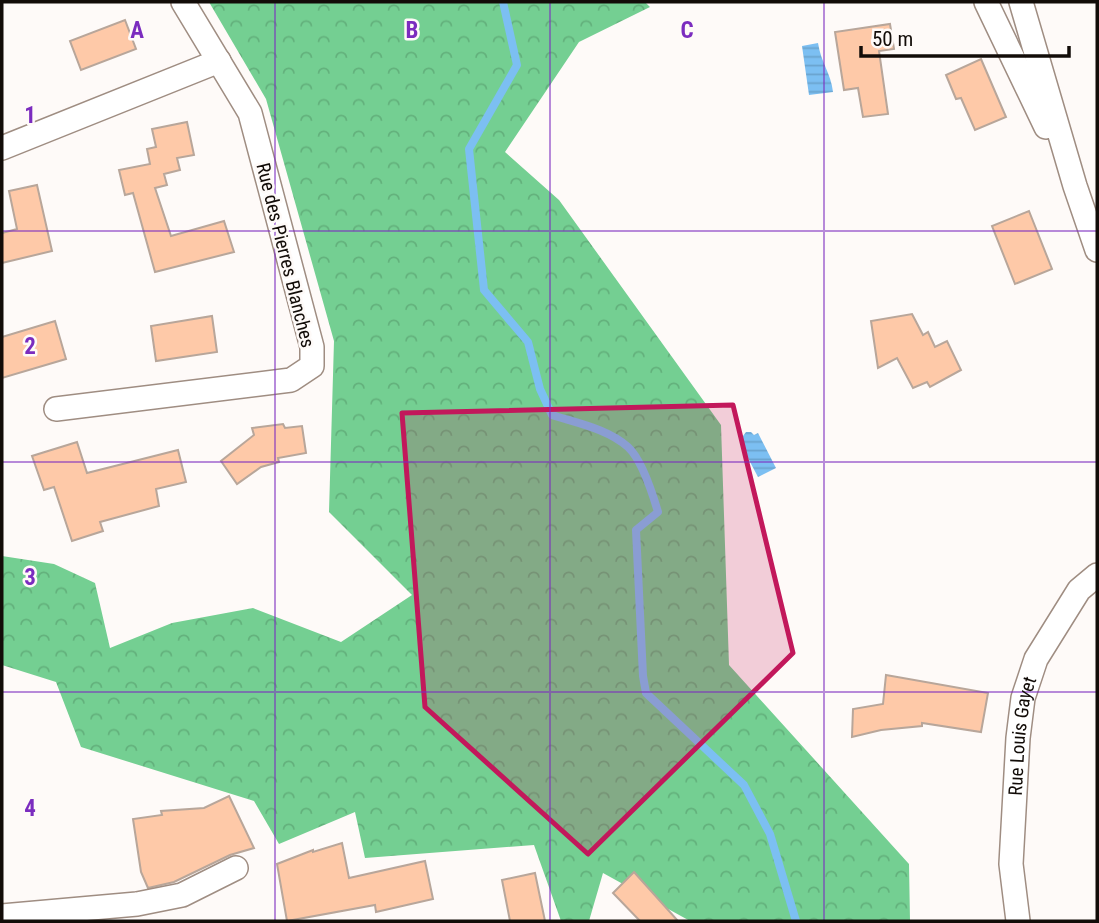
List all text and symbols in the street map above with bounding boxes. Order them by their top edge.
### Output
scale bar [861,14,1069,58]
text: A [130,17,144,44]
text: B [406,17,418,44]
text: C [680,17,694,44]
text: 50 m [872,27,913,51]
text: 1 [24,102,36,129]
street label: Rue des Pierres Blanches [251,160,320,350]
text: 2 [24,333,36,360]
text: 3 [24,564,36,591]
street label: Rue Louis Gayet [1004,673,1041,796]
text: 4 [24,795,36,822]

